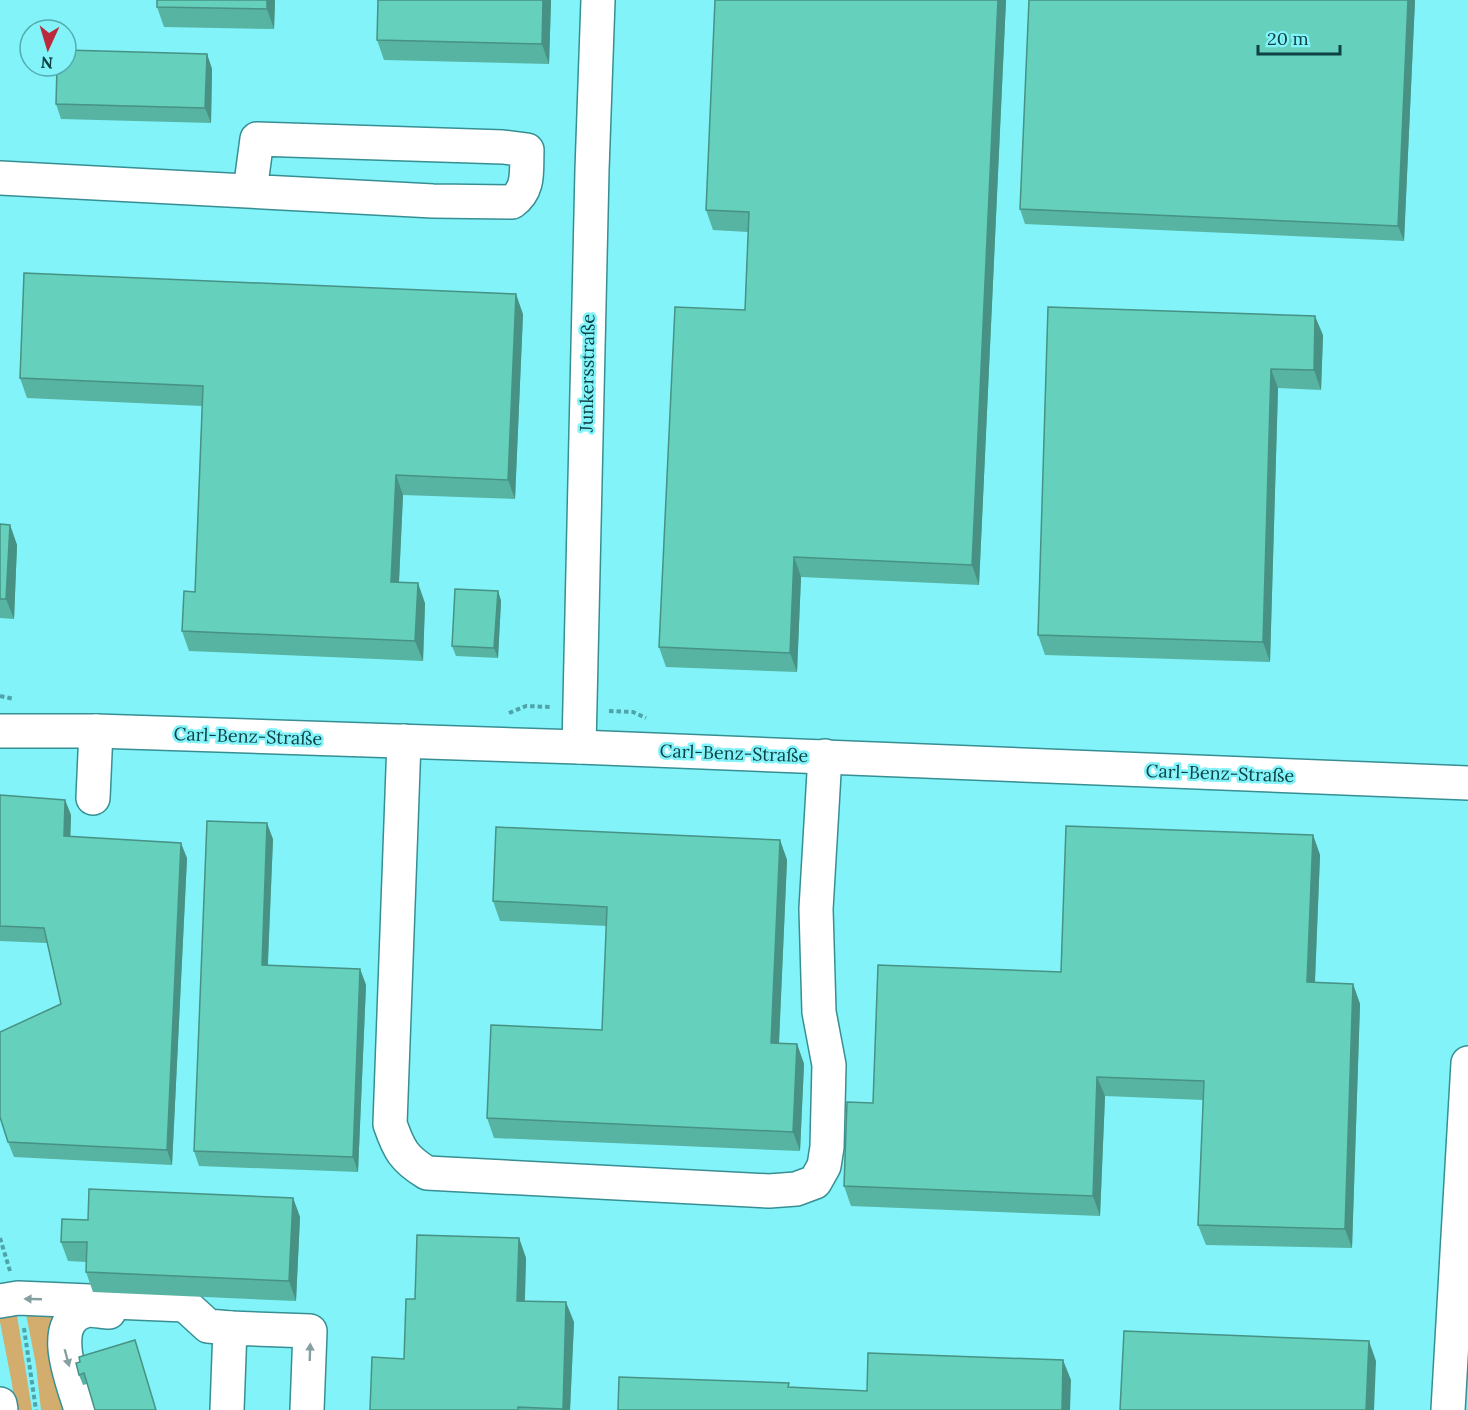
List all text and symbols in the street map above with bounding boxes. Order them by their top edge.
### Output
north arrow [18,18,78,78]
scale bar [1258,18,1340,56]
text: 20 m [1267,27,1309,50]
text: N [40,53,54,73]
street label: Junkersstraße [574,314,600,433]
street label: Carl-Benz-Straße [173,722,323,750]
street label: Carl-Benz-Straße [659,739,809,767]
street label: Carl-Benz-Straße [1145,759,1295,787]
one-way arrow [24,1294,43,1303]
one-way arrow [305,1342,314,1361]
one-way arrow [62,1349,72,1367]

